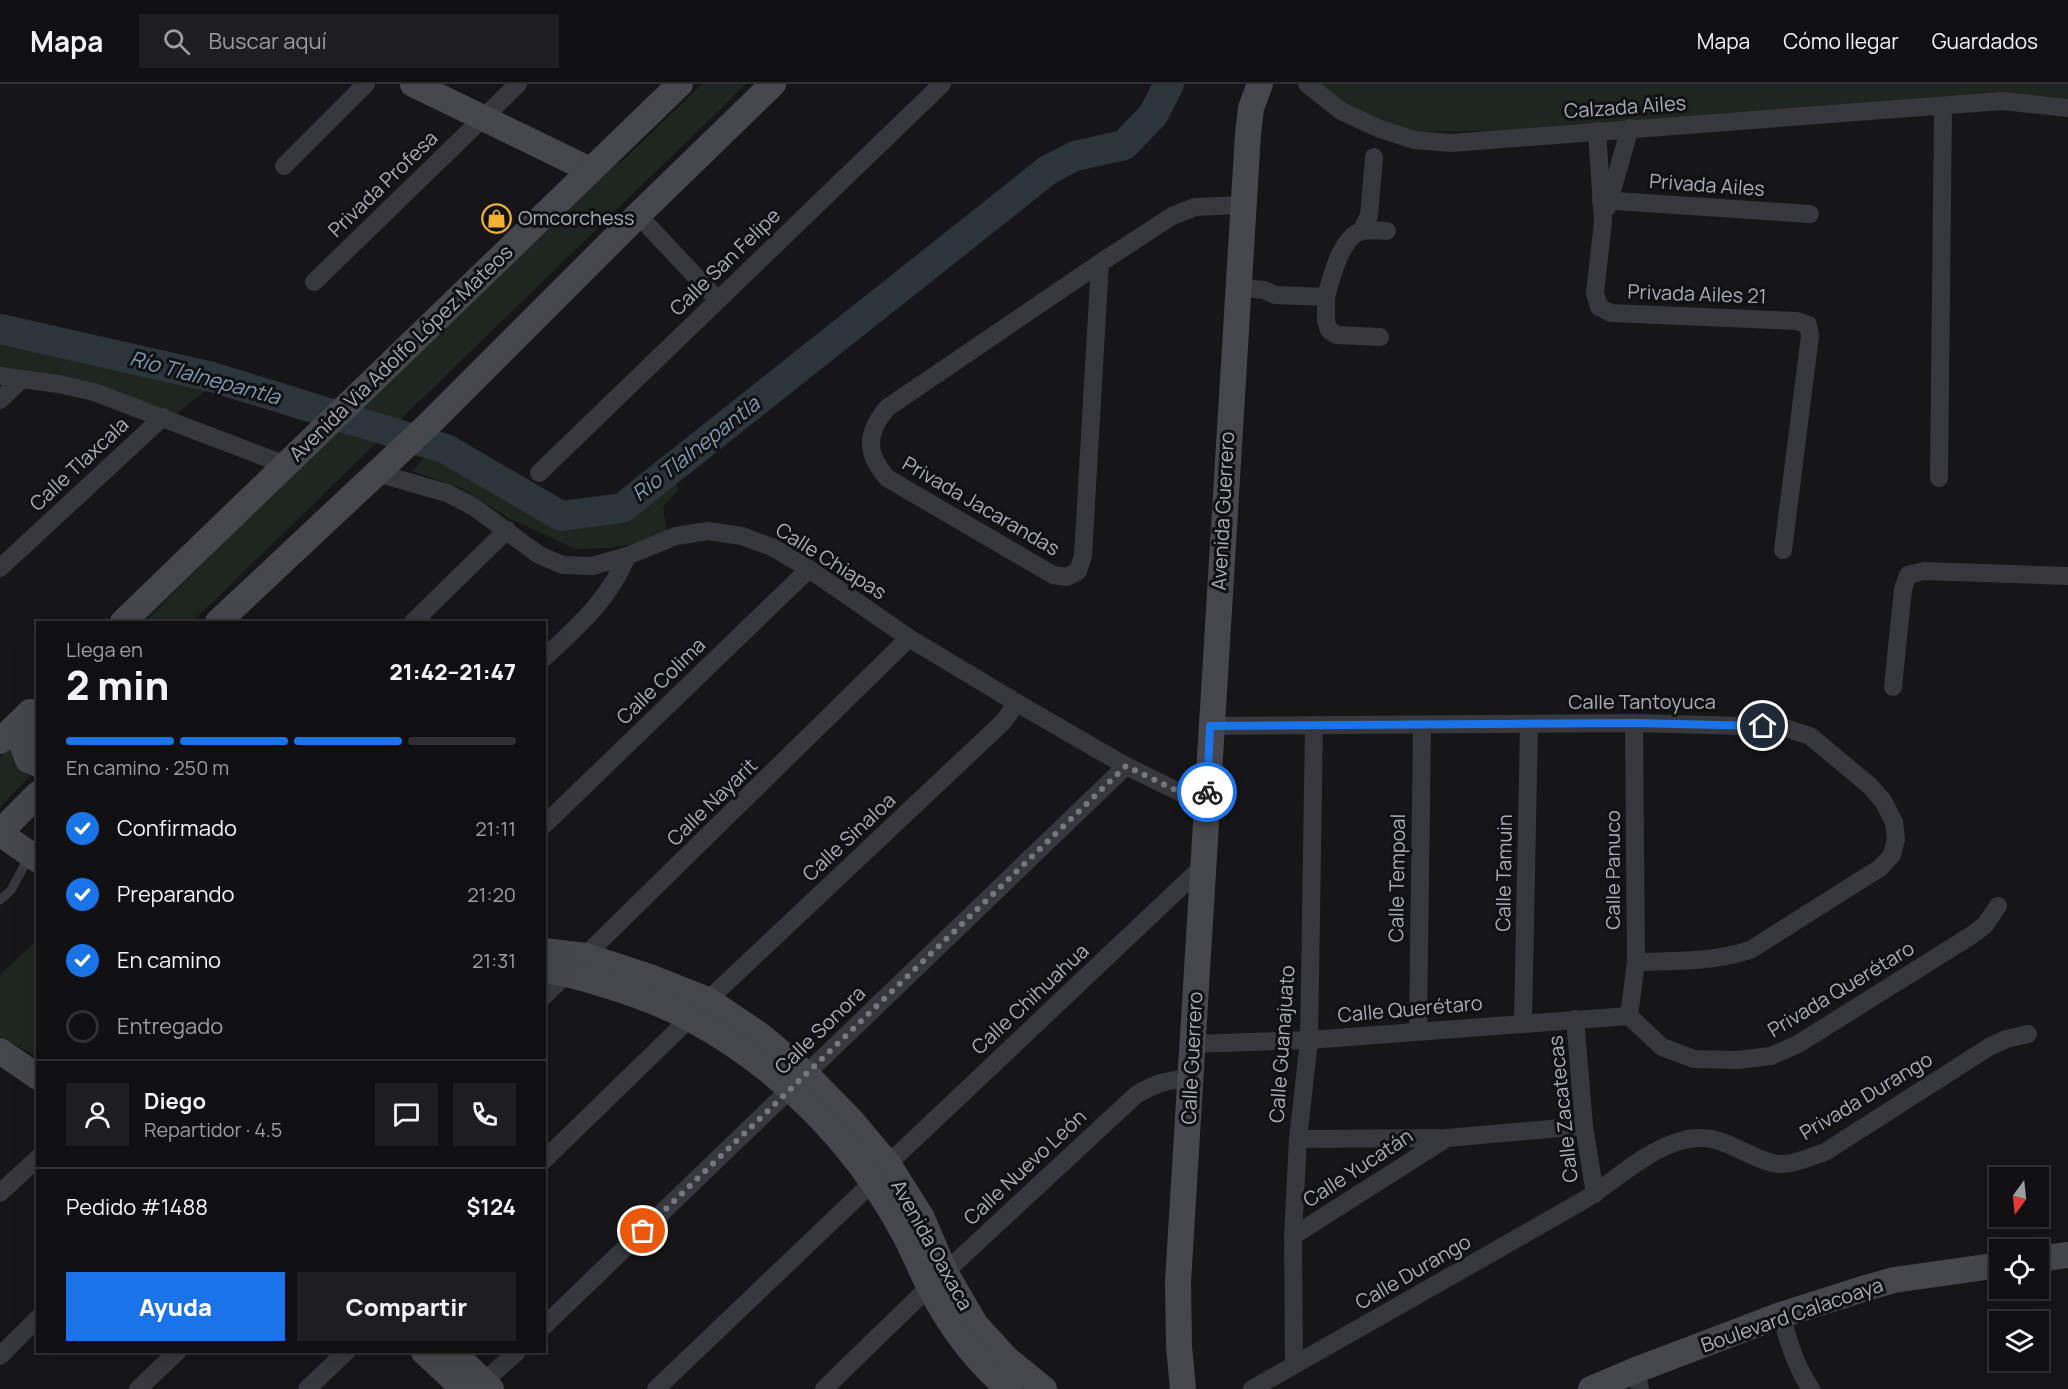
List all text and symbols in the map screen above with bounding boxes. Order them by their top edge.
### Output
search box [139,14,559,68]
text: Mapa [30,22,103,60]
icon: search [160,25,193,58]
text: Buscar aquí [208,26,327,56]
text: Mapa [1697,27,1750,55]
text: Cómo llegar [1783,27,1899,55]
text: Guardados [1932,27,2038,55]
street label: Calzada Ailes [1563,89,1687,124]
street label: Privada Profesa [322,124,443,243]
street label: Privada Ailes [1648,167,1766,202]
shop icon: Omcorchess [481,202,513,234]
street label: Calle San Felipe [663,202,786,321]
place label: Omcorchess [518,204,635,231]
street label: Avenida Via Adolfo López Mateos [283,238,518,467]
street label: Privada Ailes 21 [1627,278,1767,309]
water label: Río Tlalnepantla [127,343,285,411]
water label: Río Tlalnepantla [626,389,766,507]
street label: Calle Tlaxcala [23,411,134,517]
street label: Avenida Guerrero [1205,431,1240,591]
street label: Privada Jacarandas [898,450,1065,562]
street label: Calle Chiapas [771,516,892,605]
street label: Calle Colima [610,631,711,730]
text: Llega en [66,636,143,663]
text: 21:42–21:47 [390,657,516,687]
text: 2 min [66,658,169,712]
street label: Calle Tantoyuca [1568,688,1716,715]
pin [1737,700,1788,751]
icon: home [1746,709,1779,742]
street label: Calle Nayarit [661,752,763,852]
text: En camino · 250 m [66,754,229,781]
courier [1177,762,1237,822]
icon: bike [1191,776,1224,809]
street label: Calle Sinaloa [796,787,901,887]
street label: Calle Panuco [1599,810,1626,930]
icon: check [66,812,99,845]
text: Confirmado [117,813,237,843]
street label: Calle Tempoal [1382,813,1411,943]
street label: Calle Tamuin [1489,814,1518,932]
text: 21:11 [475,815,516,842]
icon: check [66,878,99,911]
text: Preparando [117,879,235,909]
text: 21:20 [467,881,516,908]
street label: Privada Querétaro [1762,934,1919,1043]
street label: Calle Chihuahua [965,937,1094,1060]
icon: check [66,944,99,977]
text: En camino [117,945,221,975]
text: 21:31 [472,947,516,974]
street label: Calle Guanajuato [1263,964,1300,1124]
street label: Calle Sonora [768,980,871,1080]
street label: Calle Querétaro [1336,989,1484,1028]
street label: Calle Guerrero [1175,991,1208,1125]
text: Entregado [117,1011,223,1041]
street label: Calle Zacatecas [1541,1034,1584,1184]
street label: Privada Durango [1794,1045,1937,1146]
button: person [66,1083,129,1146]
button: chat [375,1083,438,1146]
button: phone [453,1083,516,1146]
text: Diego [144,1086,206,1116]
street label: Calle Nuevo León [957,1103,1092,1231]
text: Repartidor · 4.5 [144,1116,282,1143]
street label: Calle Yucatán [1298,1122,1418,1213]
north arrow [1989,1167,2049,1227]
map controls [1989,1167,2049,1371]
street label: Avenida Oaxaca [885,1175,980,1315]
text: Pedido #1488 [66,1192,208,1222]
text: $124 [467,1192,516,1222]
pin [617,1205,668,1256]
icon: bag [626,1214,659,1247]
street label: Calle Durango [1350,1227,1476,1316]
button: locate [1989,1239,2049,1299]
street label: Boulevard Calacoaya [1697,1271,1887,1358]
button: Ayuda [66,1272,285,1341]
button: Compartir [297,1272,516,1341]
button: layers [1989,1311,2049,1371]

